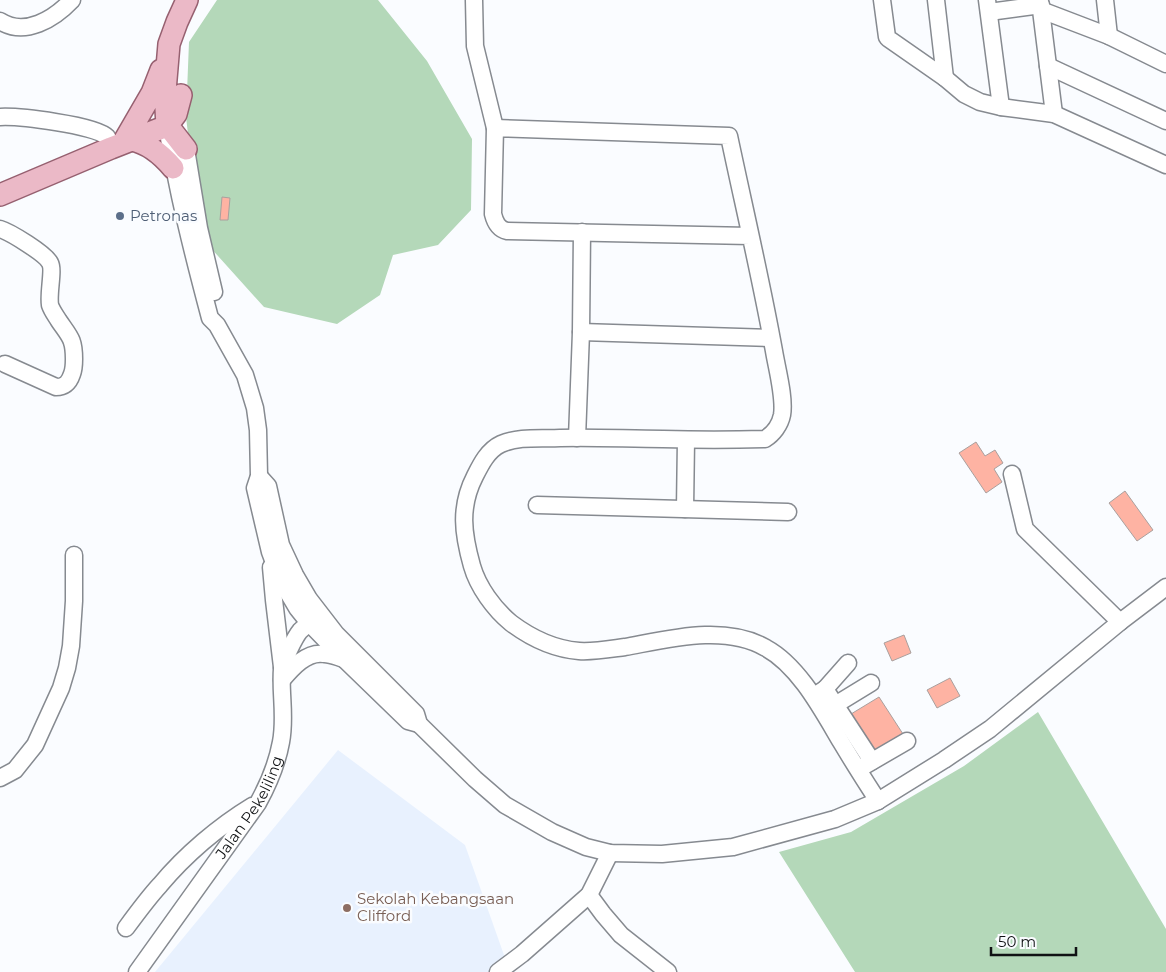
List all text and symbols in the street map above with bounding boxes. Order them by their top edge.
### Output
place label: Petronas [130,206,197,225]
marker: Petronas [114,210,126,222]
street label: Jalan Pekeliling [211,753,286,863]
place label: Sekolah Kebangsaan Clifford [357,889,514,925]
marker: Sekolah Kebangsaan Clifford [341,902,353,914]
scale bar [991,924,1076,956]
text: 50 m [998,932,1036,951]

